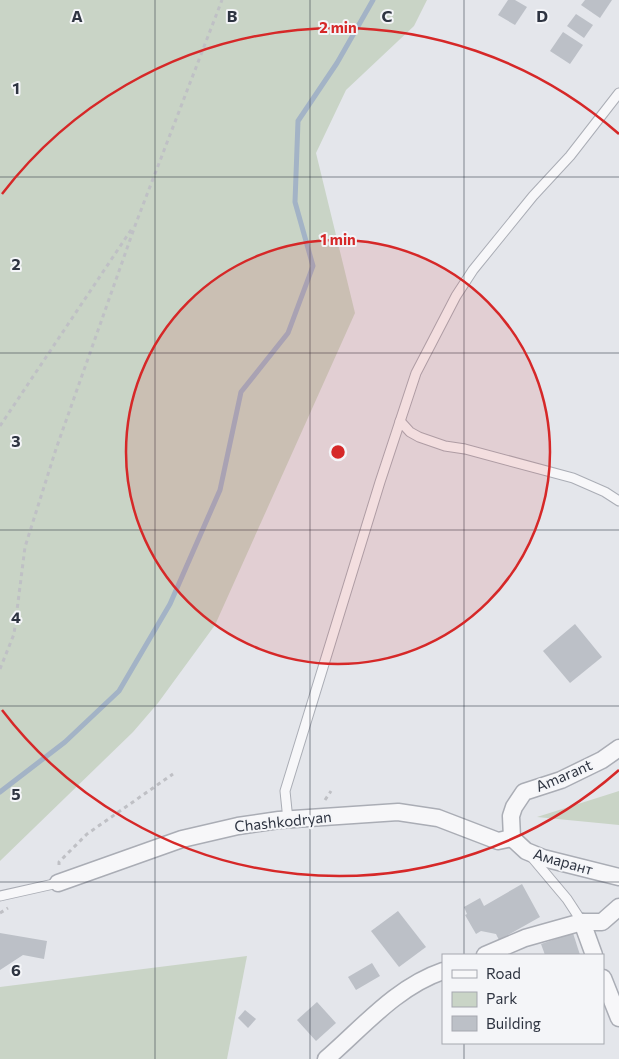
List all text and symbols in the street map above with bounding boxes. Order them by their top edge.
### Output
text: A [71,6,83,25]
text: B [227,6,238,25]
text: C [382,6,393,25]
text: D [536,6,548,25]
text: 2 min [319,18,357,36]
text: 1 [12,78,20,97]
text: 1 min [320,230,356,248]
text: 2 [11,254,21,273]
text: 3 [11,431,21,450]
centre of rings [329,443,347,461]
text: 4 [11,607,21,626]
street label: Amarant [533,755,595,795]
text: 5 [11,784,21,803]
street label: Chashkodryan [233,807,332,835]
street label: Амарант [531,844,595,878]
legend [442,954,604,1044]
text: 6 [11,960,21,979]
text: Road [486,964,521,982]
text: Park [486,989,517,1007]
text: Building [486,1014,541,1032]

